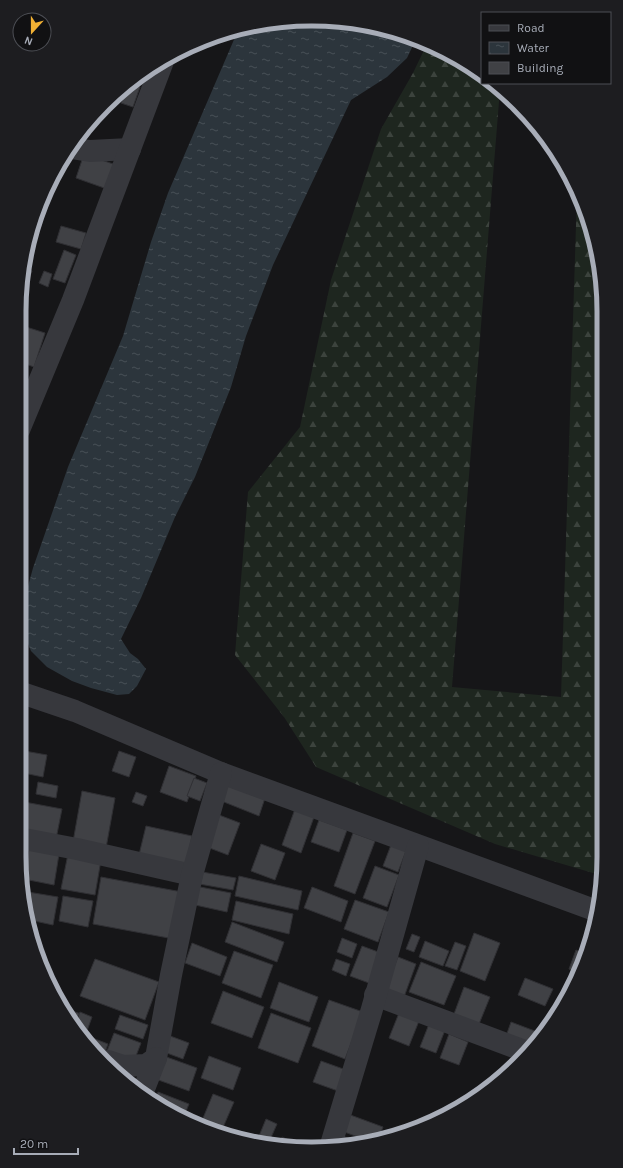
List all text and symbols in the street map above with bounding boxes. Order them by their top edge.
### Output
north arrow [12,12,52,52]
legend [481,12,611,84]
text: Road [517,21,545,35]
text: N [23,33,35,48]
text: Water [517,41,550,55]
text: Building [517,61,564,75]
scale bar [14,1130,78,1156]
text: 20 m [20,1137,48,1151]

